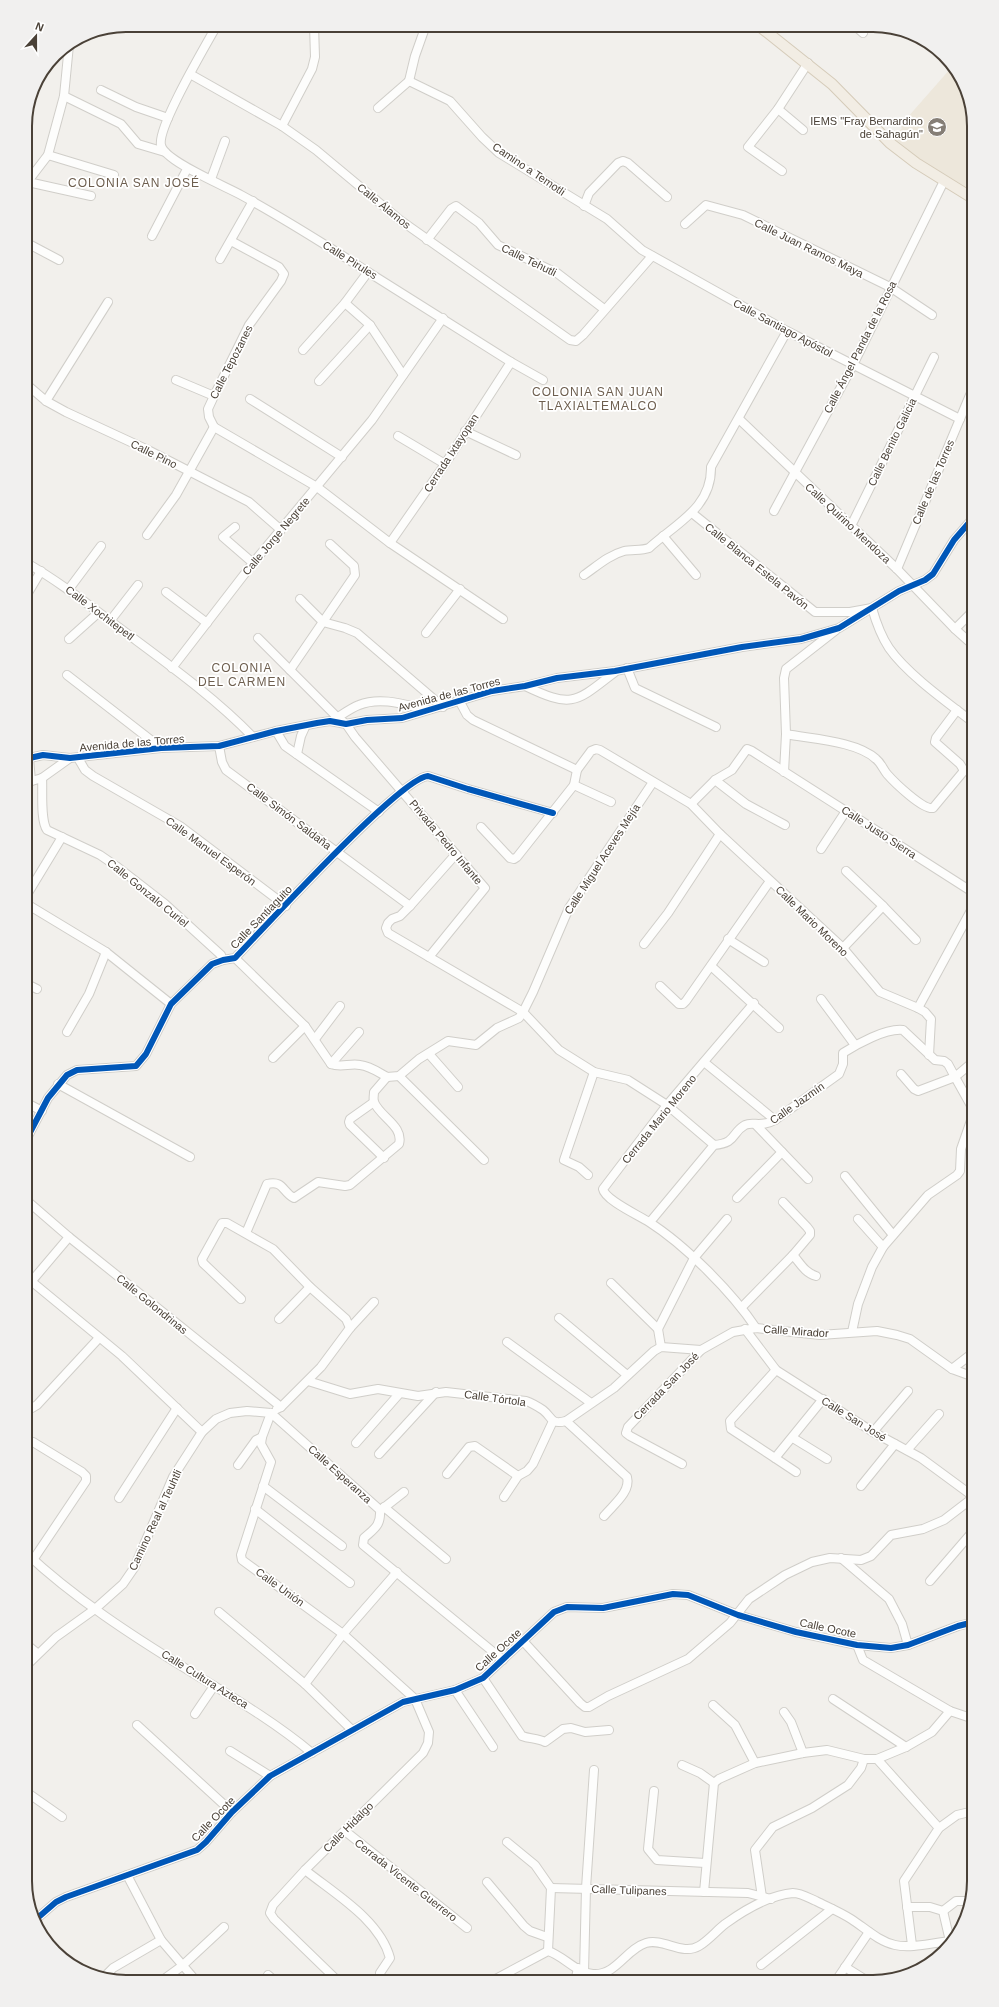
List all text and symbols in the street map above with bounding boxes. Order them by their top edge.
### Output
north arrow [16,16,56,56]
text: N [34,20,45,34]
place label: IEMS "Fray Bernardino de Sahagún" [810,115,923,140]
school or university icon: IEMS "Fray Bernardino de Sahagún" [926,116,948,138]
street label: Camino a Temotli [491,140,567,198]
district label: COLONIA SAN JOSÉ [68,175,200,190]
street label: Calle Álamos [355,181,413,231]
street label: Calle Juan Ramos Maya [753,216,866,280]
street label: Calle Pirules [321,239,380,282]
street label: Calle Tehutli [500,242,558,278]
street label: Calle Ángel Panda de la Rosa [821,278,899,415]
street label: Calle Santiago Apóstol [731,297,835,359]
street label: Calle Tepozanes [207,323,255,401]
district label: COLONIA SAN JUAN TLAXIALTEMALCO [532,385,664,413]
street label: Calle Benito Galicia [866,395,919,488]
street label: Cerrada Ixtayopan [421,412,481,494]
street label: Calle de las Torres [910,437,956,526]
street label: Calle Pino [129,438,179,470]
street label: Calle Quirino Mendoza [803,480,894,566]
street label: Calle Jorge Negrete [240,495,312,577]
street label: Calle Blanca Estela Pavón [703,521,811,611]
street label: Calle Xochitepetl [63,583,137,643]
district label: COLONIA DEL CARMEN [198,661,286,689]
street label: Avenida de las Torres [397,674,502,713]
street label: Avenida de las Torres [79,732,186,754]
street label: Calle Simón Saldaña [244,780,334,852]
street label: Privada Pedro Infante [407,797,485,887]
street label: Calle Miguel Aceves Mejía [562,801,643,916]
street label: Calle Justo Sierra [839,803,919,861]
street label: Calle Manuel Esperón [164,814,258,888]
street label: Calle Gonzalo Curiel [105,857,191,929]
street label: Calle Santiaguito [228,883,294,951]
street label: Calle Mario Moreno [773,883,851,959]
street label: Cerrada Mario Moreno [620,1072,698,1166]
street label: Calle Jazmín [768,1080,826,1126]
street label: Calle Golondrinas [114,1272,190,1336]
street label: Calle Mirador [763,1323,829,1339]
street label: Cerrada San José [631,1350,701,1422]
street label: Calle Tórtola [463,1388,527,1408]
street label: Calle San José [819,1394,889,1444]
street label: Calle Esperanza [306,1443,375,1506]
street label: Camino Real al Teuhtli [126,1468,184,1572]
street label: Calle Unión [253,1565,307,1609]
street label: Calle Ocote [799,1616,857,1640]
street label: Calle Ocote [473,1626,523,1674]
street label: Calle Cultura Azteca [160,1648,251,1711]
street label: Calle Ocote [189,1794,237,1844]
street label: Calle Hidalgo [321,1800,375,1854]
street label: Cerrada Vicente Guerrero [353,1836,459,1924]
street label: Calle Tulipanes [591,1883,667,1897]

